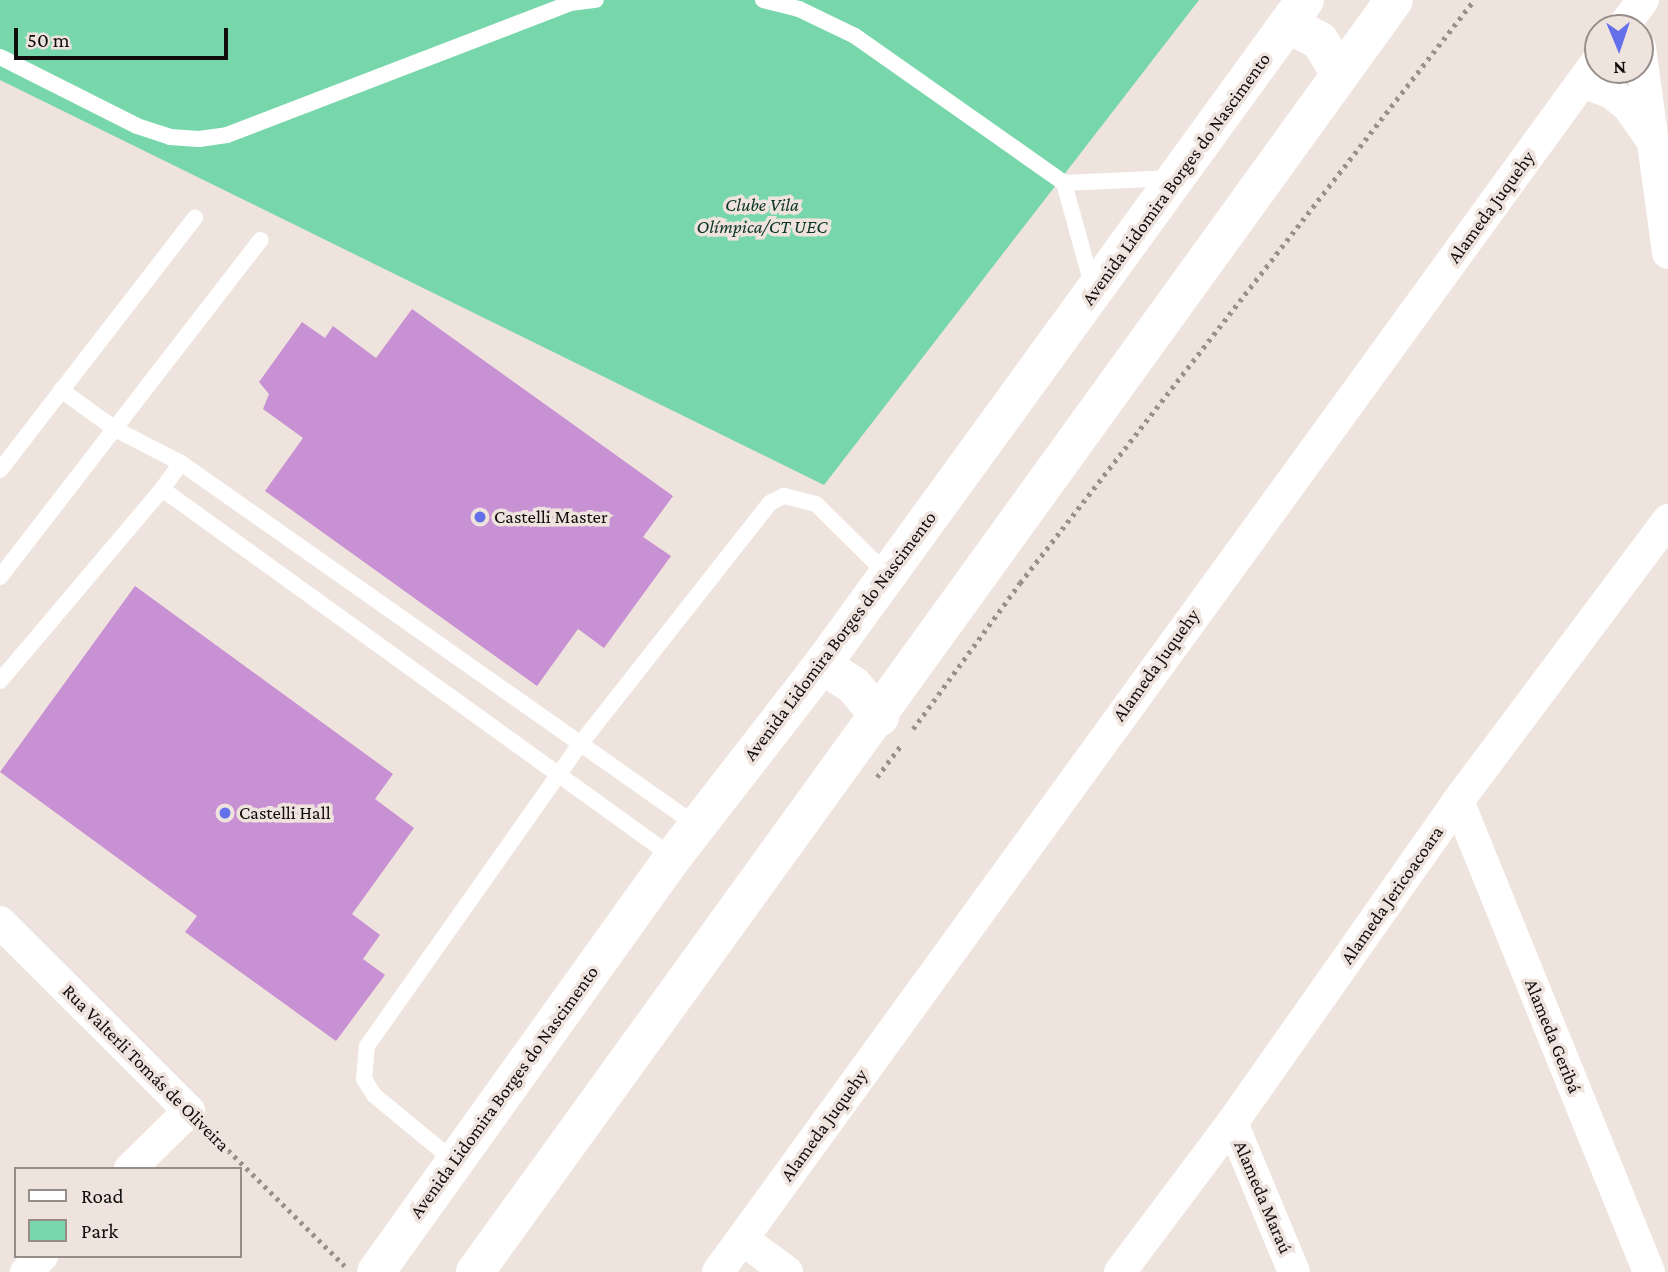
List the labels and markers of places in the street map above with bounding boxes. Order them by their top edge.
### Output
place label: Castelli Master [494,506,608,528]
marker: Castelli Master [472,509,488,525]
place label: Castelli Hall [239,802,331,824]
marker: Castelli Hall [217,805,233,821]

